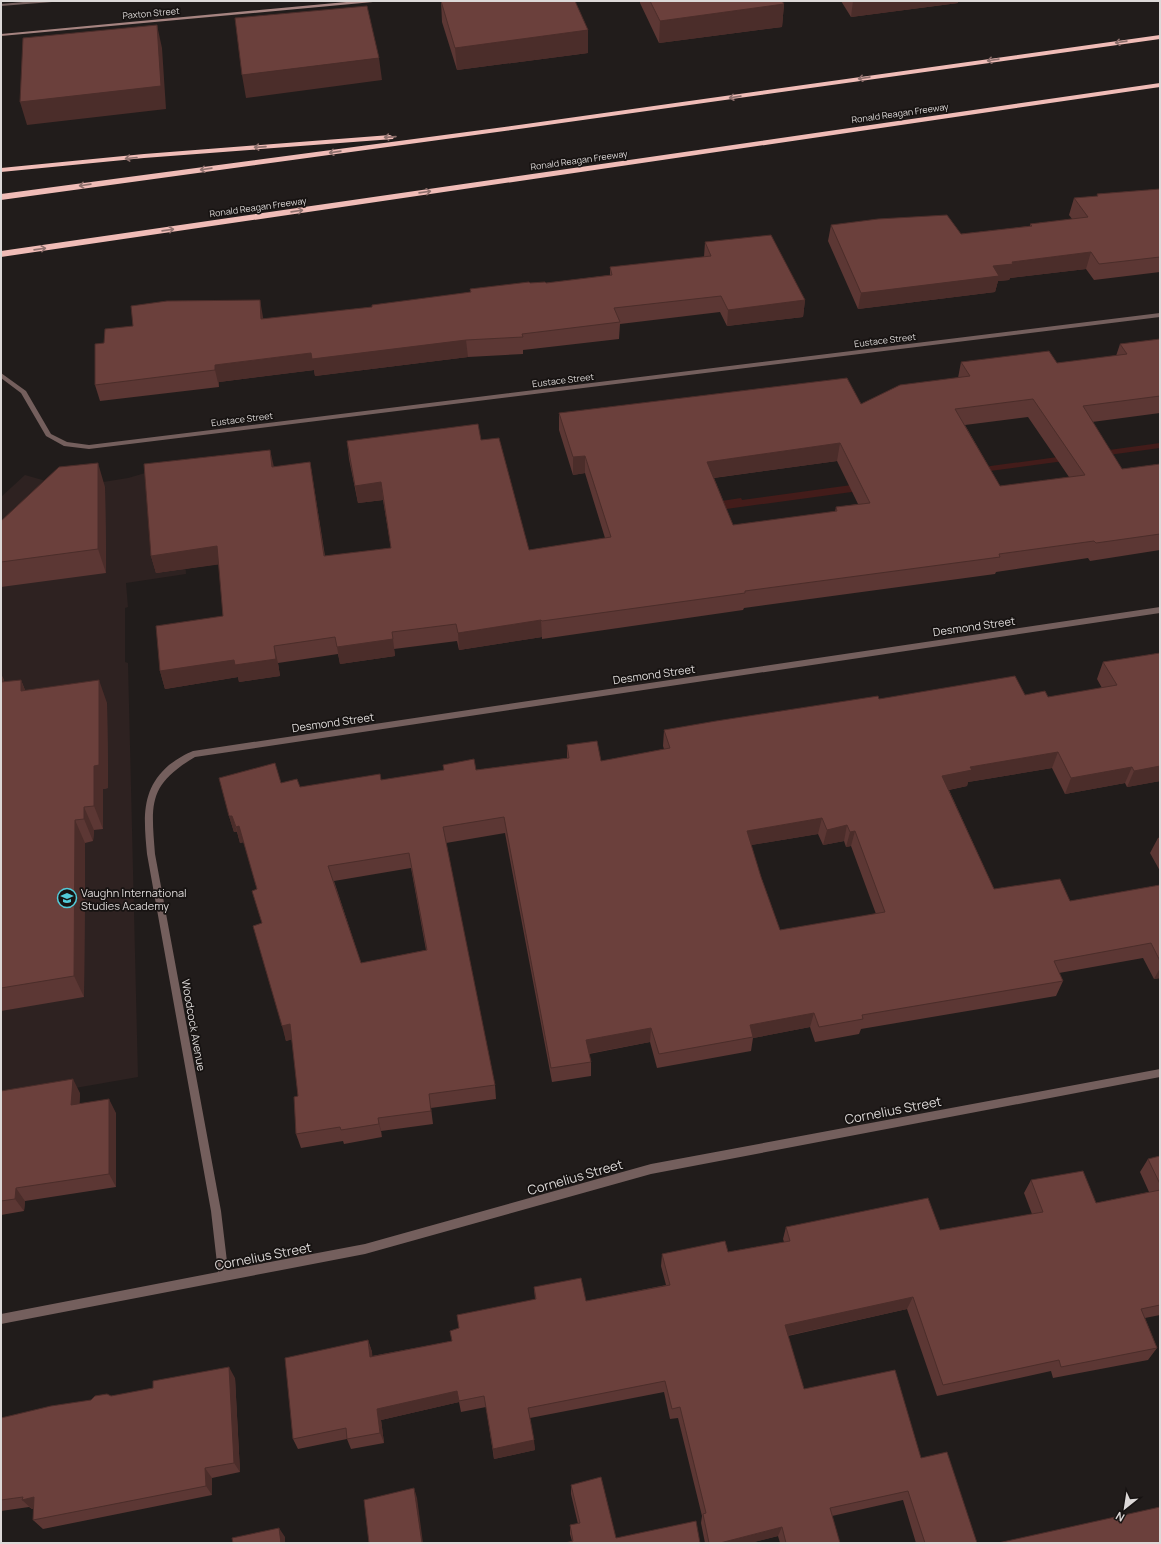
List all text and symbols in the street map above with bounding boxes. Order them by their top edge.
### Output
street label: Paxton Street [122,4,180,22]
one-way arrow [1115,38,1128,46]
one-way arrow [987,56,1000,64]
one-way arrow [858,74,871,82]
one-way arrow [729,93,742,101]
street label: Ronald Reagan Freeway [851,100,950,126]
one-way arrow [384,133,397,141]
one-way arrow [254,144,267,151]
street label: Ronald Reagan Freeway [530,147,629,173]
one-way arrow [329,148,342,156]
one-way arrow [125,154,138,161]
one-way arrow [200,165,213,173]
one-way arrow [79,181,92,189]
one-way arrow [419,188,432,196]
street label: Ronald Reagan Freeway [209,194,308,220]
one-way arrow [290,207,303,215]
one-way arrow [161,226,174,234]
one-way arrow [33,245,46,253]
street label: Eustace Street [853,330,917,350]
street label: Eustace Street [531,370,595,390]
street label: Eustace Street [210,409,274,429]
street label: Desmond Street [932,613,1016,639]
street label: Desmond Street [612,661,696,687]
street label: Desmond Street [291,709,375,735]
place label: Vaughn International Studies Academy [81,885,187,913]
school or university icon: Vaughn International Studies Academy [56,887,78,909]
street label: Woodcock Avenue [179,978,210,1073]
street label: Cornelius Street [843,1092,943,1128]
street label: Cornelius Street [525,1155,625,1199]
street label: Cornelius Street [213,1238,313,1274]
north arrow [1105,1488,1145,1528]
text: N [1112,1509,1127,1526]

